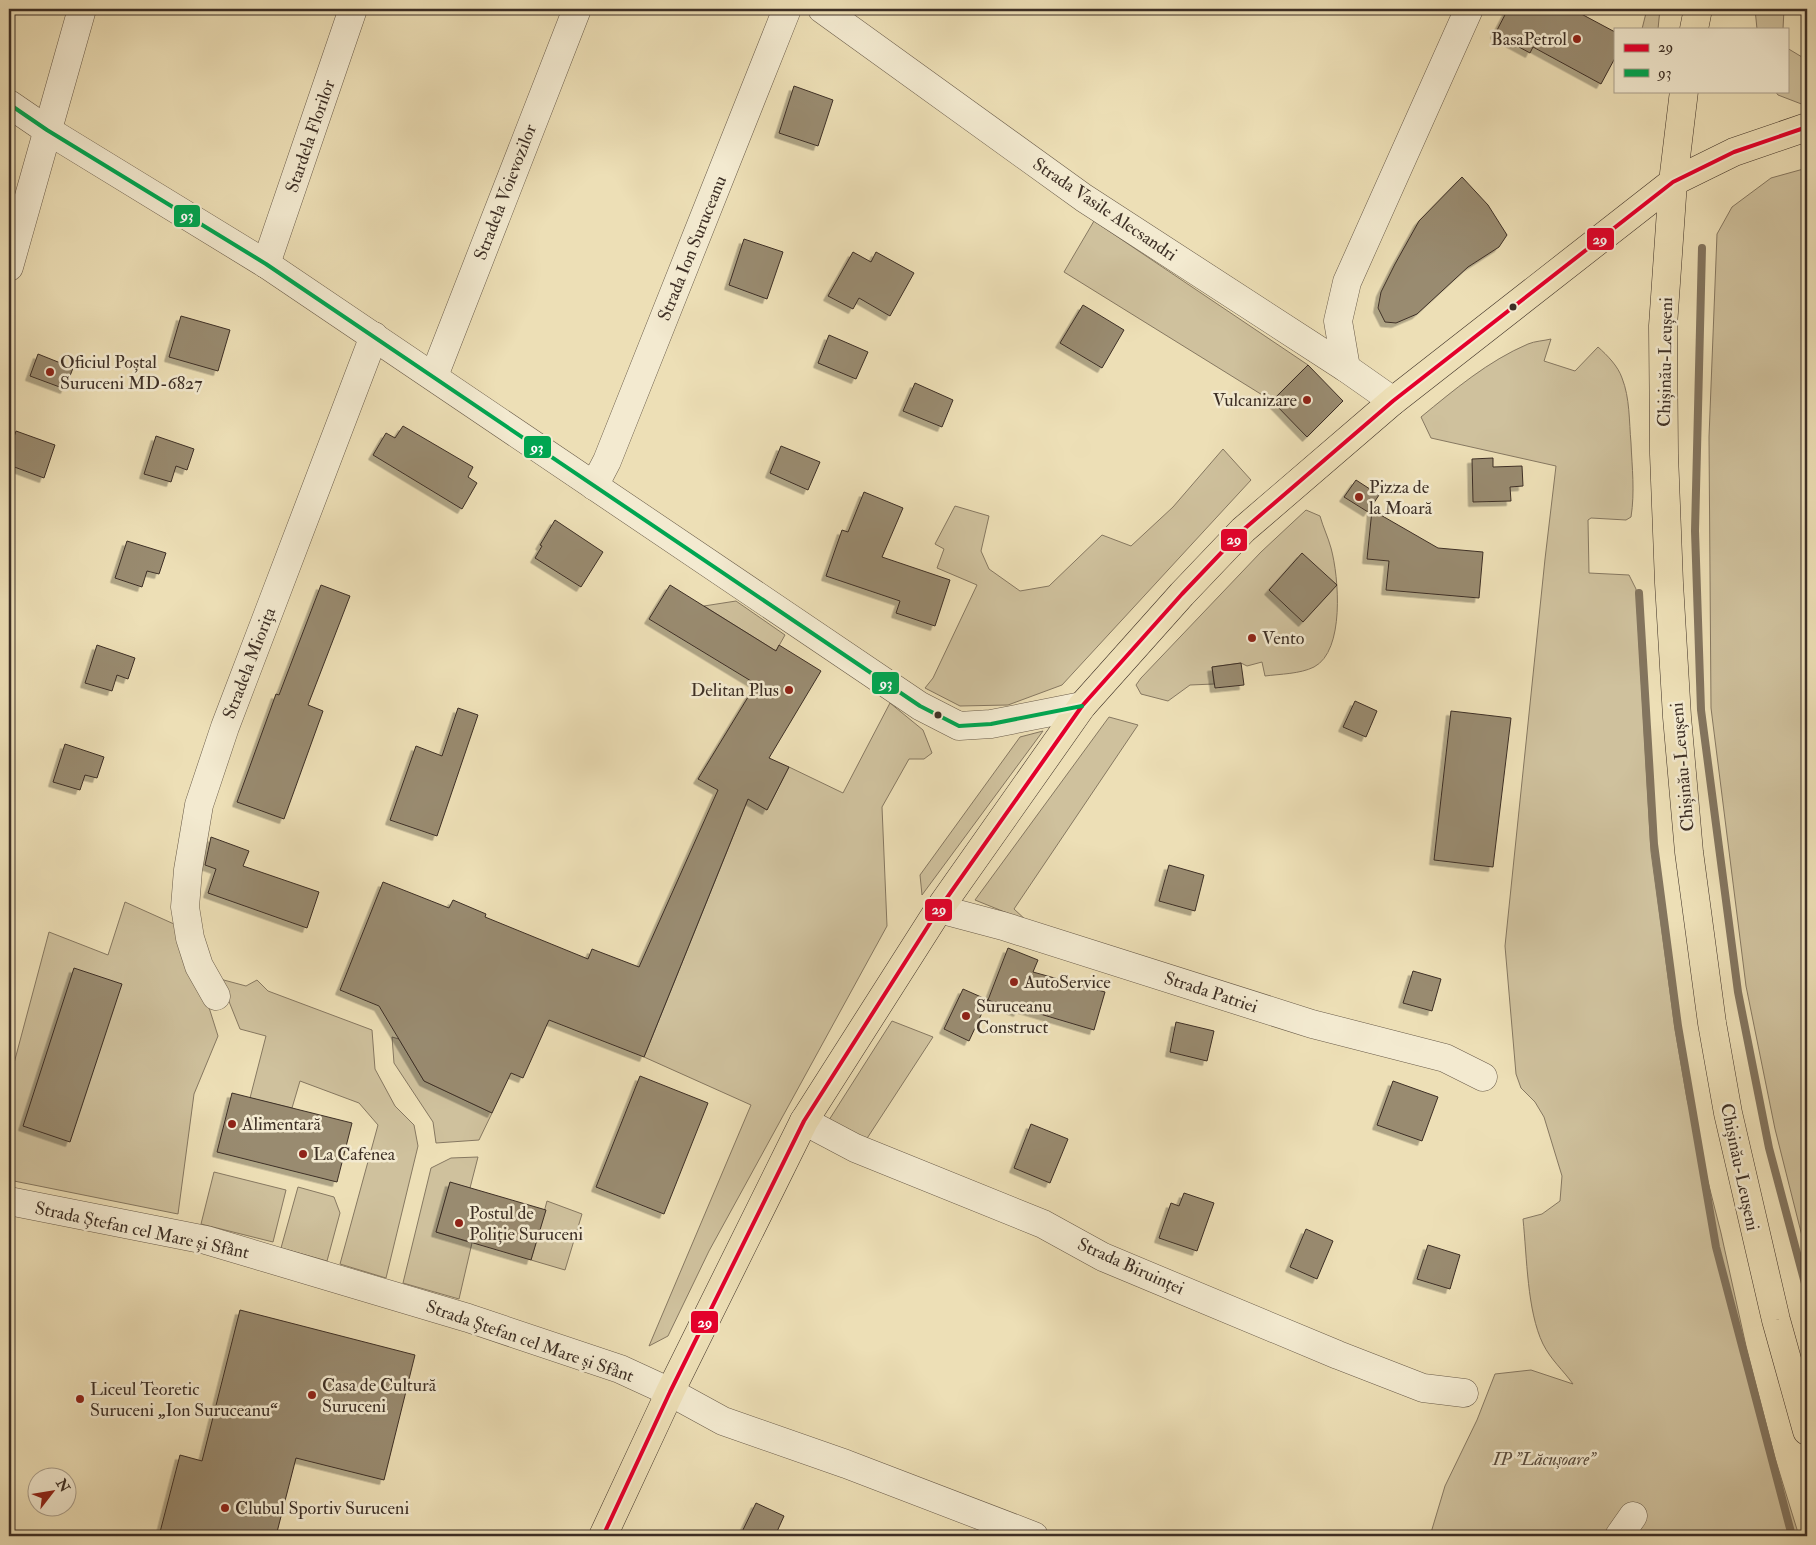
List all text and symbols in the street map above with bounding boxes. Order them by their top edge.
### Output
place label: BasaPetrol [1491,28,1567,51]
legend [1614,28,1788,92]
marker: BasaPetrol [1571,33,1583,45]
text: 29 [1658,38,1673,57]
text: 93 [1657,64,1671,83]
street label: Stardela Florilor [280,76,341,196]
street label: Stradela Voievozilor [469,121,542,263]
street label: Strada Vasile Alecsandri [1028,153,1182,266]
street label: Strada Ion Suruceanu [653,172,732,324]
line badge: 93 [173,204,201,228]
text: 93 [179,207,193,224]
line badge: 29 [1586,227,1615,251]
text: 29 [1593,231,1607,248]
street label: Chișinău-Leușeni [1653,297,1678,427]
unlabelled marker [1508,302,1518,312]
place label: Oficiul Poștal Suruceni MD-6827 [60,351,202,395]
marker: Oficiul Poștal Suruceni MD-6827 [44,366,56,378]
place label: Vulcanizare [1213,389,1297,412]
marker: Vulcanizare [1301,394,1313,406]
line badge: 93 [523,435,552,459]
text: 93 [529,439,543,456]
place label: Pizza de la Moară [1369,476,1433,520]
marker: Pizza de la Moară [1353,491,1365,503]
line badge: 29 [1220,528,1248,552]
text: 29 [1227,531,1241,548]
street label: Stradela Miorița [218,604,281,722]
place label: Vento [1262,627,1305,650]
marker: Vento [1246,632,1258,644]
line badge: 93 [871,671,900,695]
text: 93 [878,675,892,692]
place label: Delitan Plus [691,679,779,702]
marker: Delitan Plus [783,684,795,696]
street label: Chișinău-Leușeni [1665,701,1700,833]
unlabelled marker [933,710,943,720]
line badge: 29 [924,898,953,922]
text: 29 [932,901,946,918]
street label: Strada Patriei [1161,967,1261,1018]
place label: AutoService [1023,971,1111,994]
marker: AutoService [1008,976,1020,988]
place label: Suruceanu Construct [976,995,1052,1039]
marker: Suruceanu Construct [960,1010,972,1022]
street label: Chișinău-Leușeni [1715,1101,1764,1233]
place label: Alimentară [241,1113,321,1136]
marker: Alimentară [226,1118,238,1130]
place label: La Cafenea [313,1143,396,1166]
marker: La Cafenea [297,1148,309,1160]
street label: Strada Ștefan cel Mare și Sfânt [33,1197,251,1264]
place label: Postul de Poliție Suruceni [469,1202,583,1246]
marker: Postul de Poliție Suruceni [453,1217,465,1229]
street label: Strada Biruinței [1074,1233,1188,1300]
street label: Strada Ștefan cel Mare și Sfânt [423,1295,637,1388]
line badge: 29 [690,1310,719,1334]
text: 29 [698,1314,712,1331]
place label: Casa de Cultură Suruceni [322,1374,437,1418]
place label: Liceul Teoretic Suruceni „Ion Suruceanu“ [90,1378,278,1422]
marker: Casa de Cultură Suruceni [306,1389,318,1401]
marker: Liceul Teoretic Suruceni „Ion Suruceanu“ [74,1393,86,1405]
park label: IP "Lăcușoare" [1492,1448,1597,1471]
north arrow [28,1468,78,1518]
text: N [52,1475,73,1496]
place label: Clubul Sportiv Suruceni [235,1497,409,1520]
marker: Clubul Sportiv Suruceni [219,1502,231,1514]

